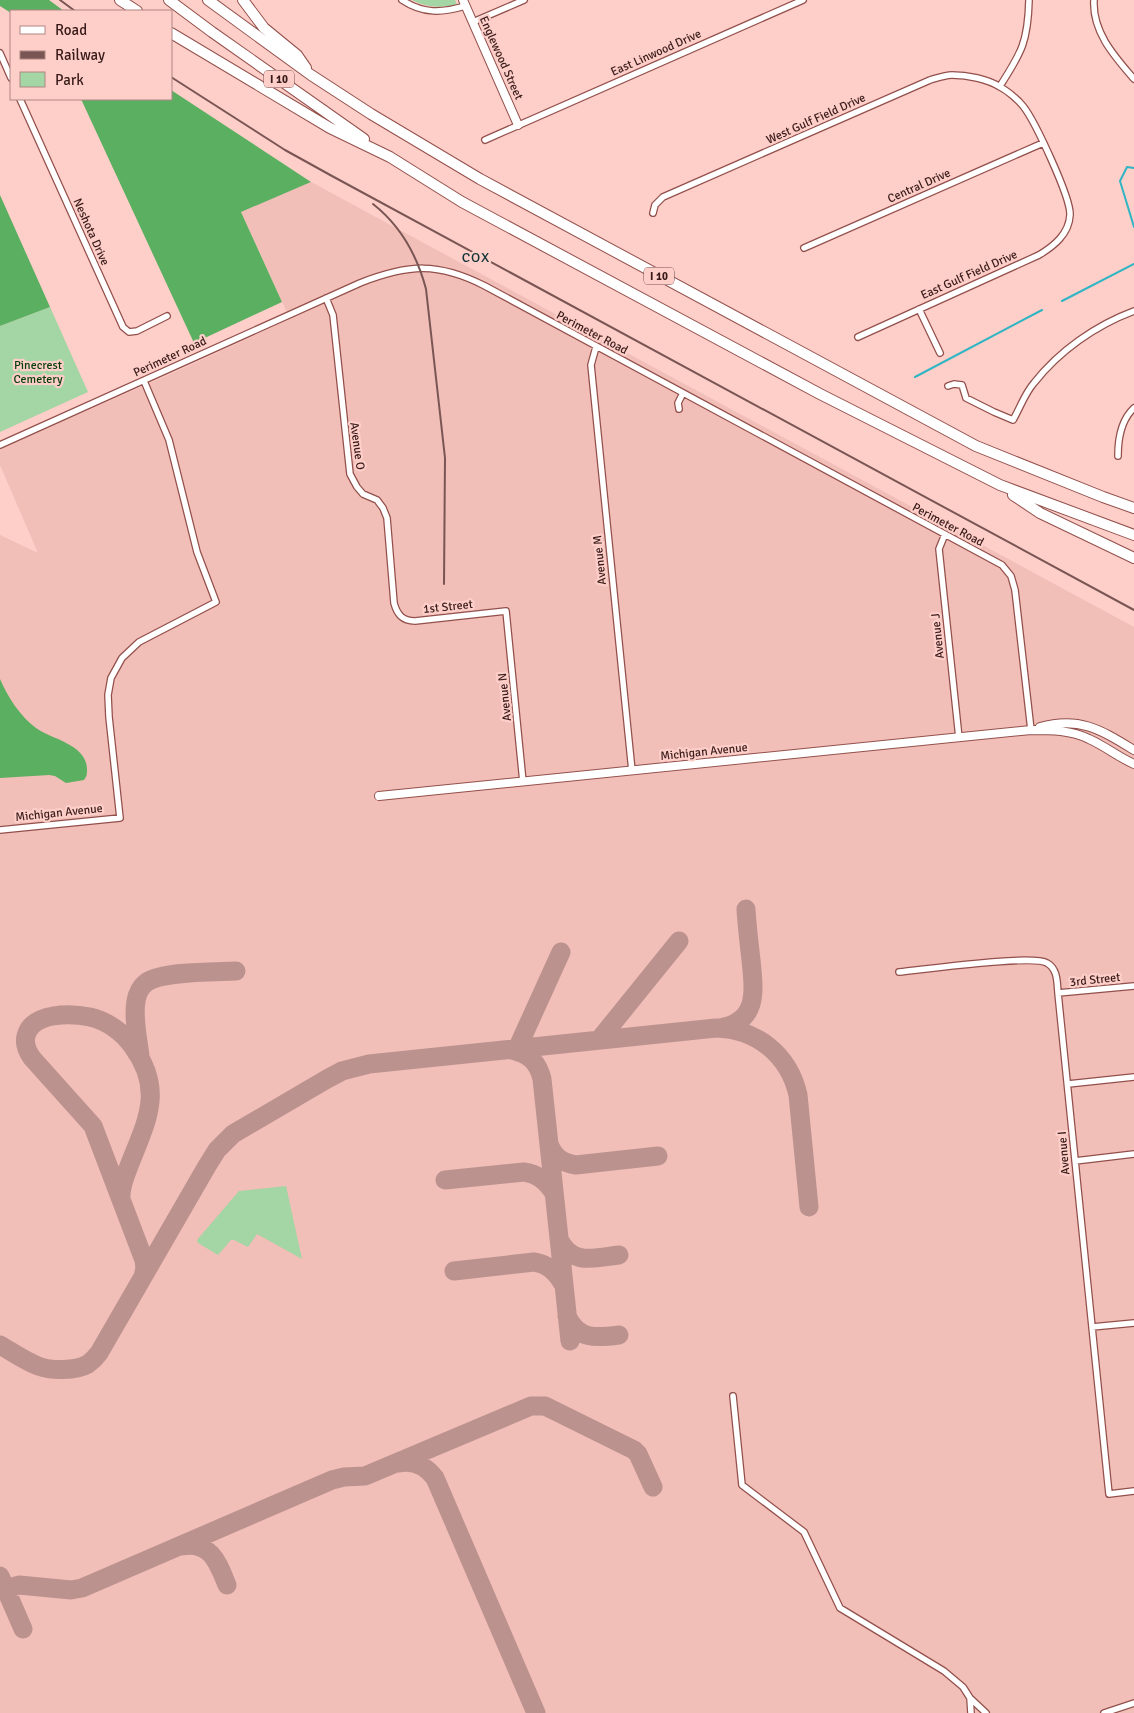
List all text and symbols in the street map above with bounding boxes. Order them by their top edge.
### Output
legend [10,10,172,100]
street label: Englewood Street [476,14,526,102]
text: Road [55,21,87,39]
street label: East Linwood Drive [608,26,704,80]
text: Railway [55,46,105,64]
road number: I 10 [264,70,294,88]
text: Park [55,71,84,89]
street label: West Gulf Field Drive [764,90,868,148]
street label: Central Drive [885,165,953,207]
street label: Neshota Drive [70,196,112,268]
street label: East Gulf Field Drive [918,247,1020,303]
district label: COX [462,249,490,266]
road number: I 10 [644,268,674,284]
street label: Perimeter Road [554,308,630,358]
street label: Perimeter Road [131,334,209,380]
park label: Pinecrest Cemetery [13,358,63,387]
street label: Avenue O [346,421,368,471]
street label: Perimeter Road [910,500,986,550]
street label: Avenue M [590,534,610,586]
street label: 1st Street [422,597,474,617]
street label: Avenue J [928,613,948,659]
street label: Avenue N [495,672,515,722]
street label: Michigan Avenue [660,740,748,764]
street label: Michigan Avenue [15,801,103,825]
street label: 3rd Street [1069,970,1121,990]
street label: Avenue I [1055,1131,1073,1175]

